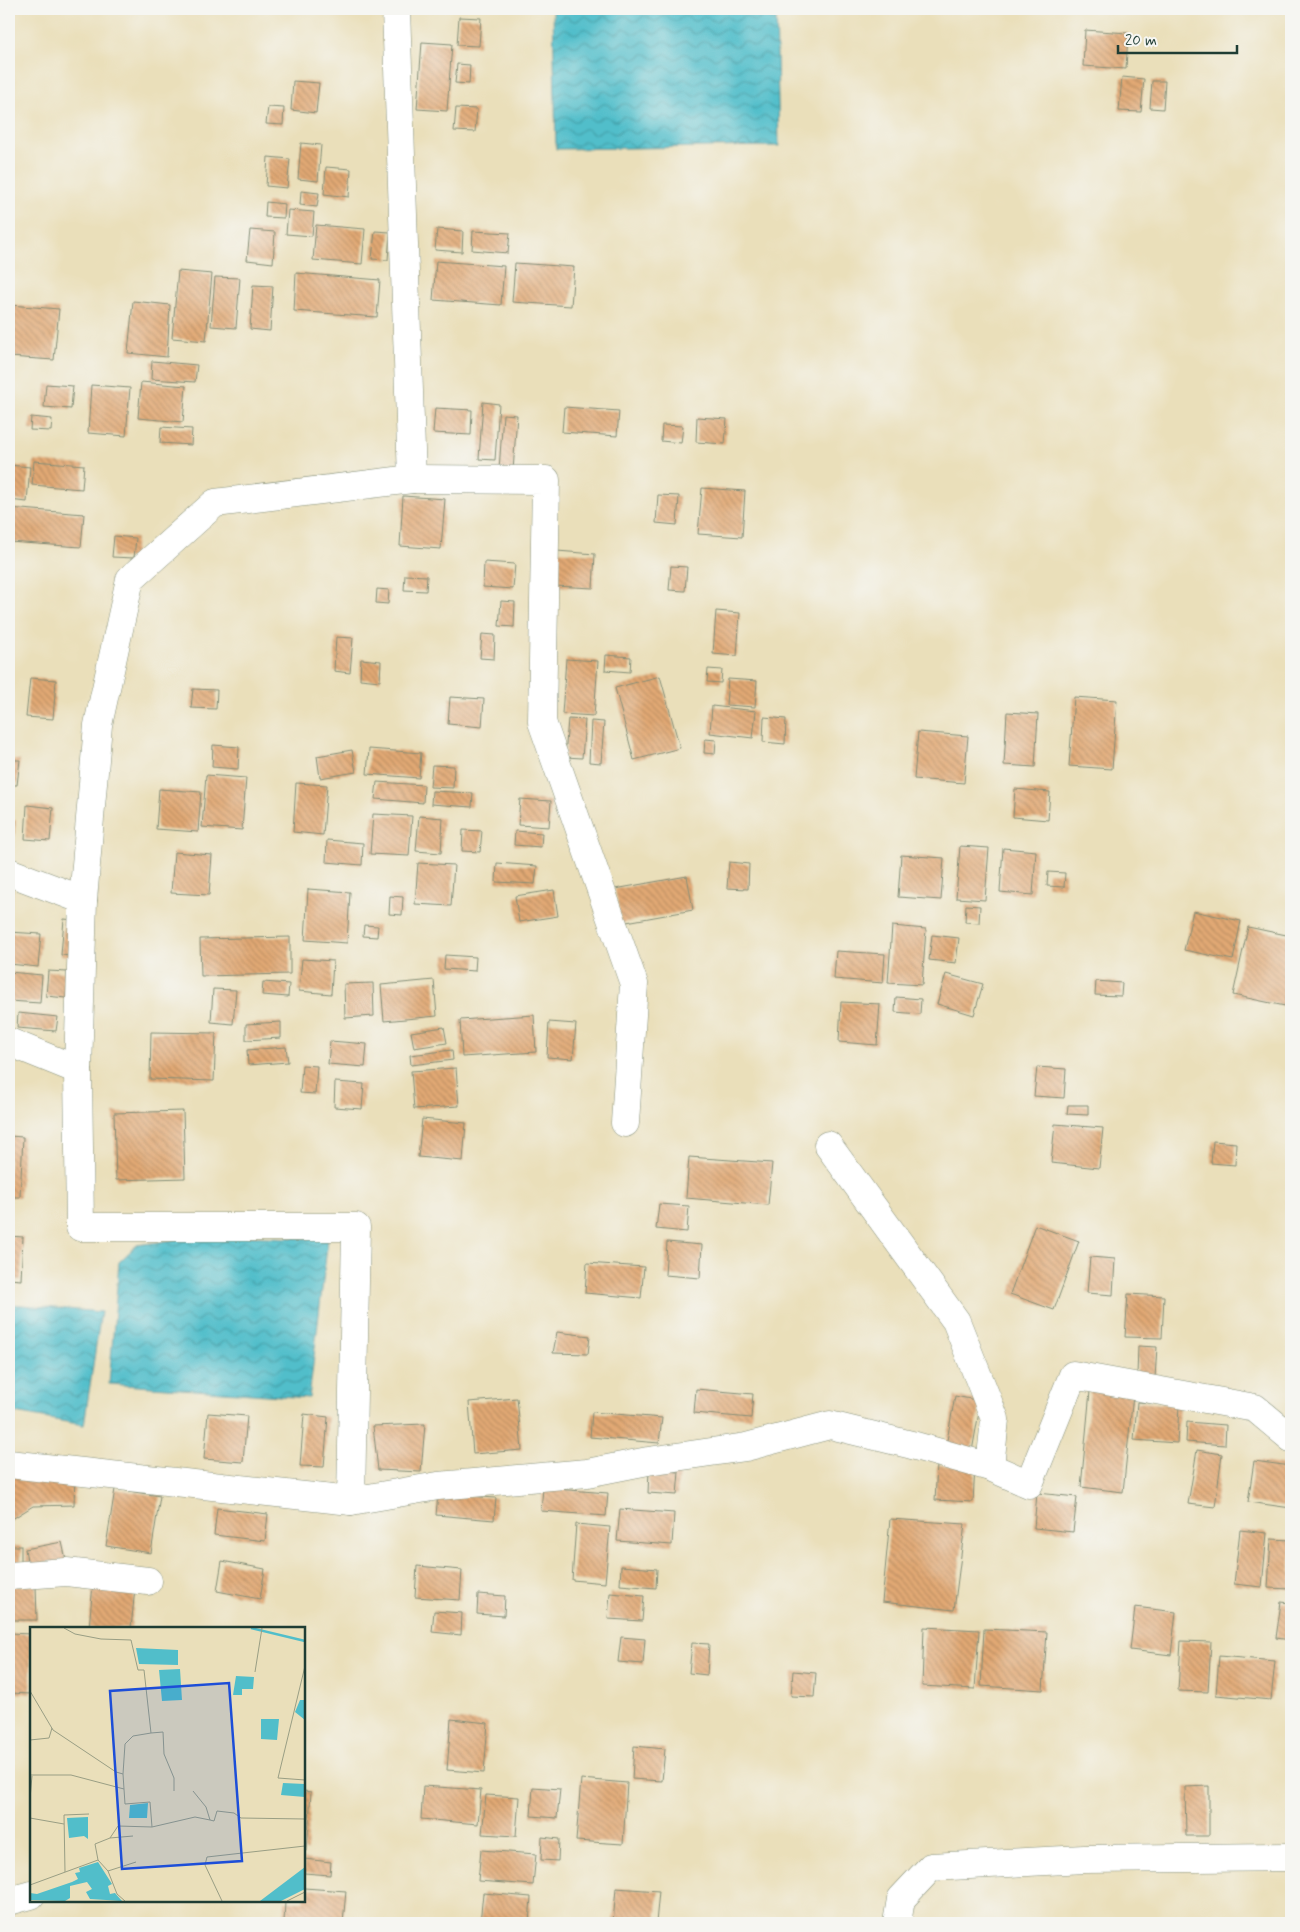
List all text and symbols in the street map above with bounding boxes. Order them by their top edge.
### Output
scale bar [1118,22,1236,54]
text: 20 m [1125,31,1157,51]
inset map [30,1627,305,1902]

